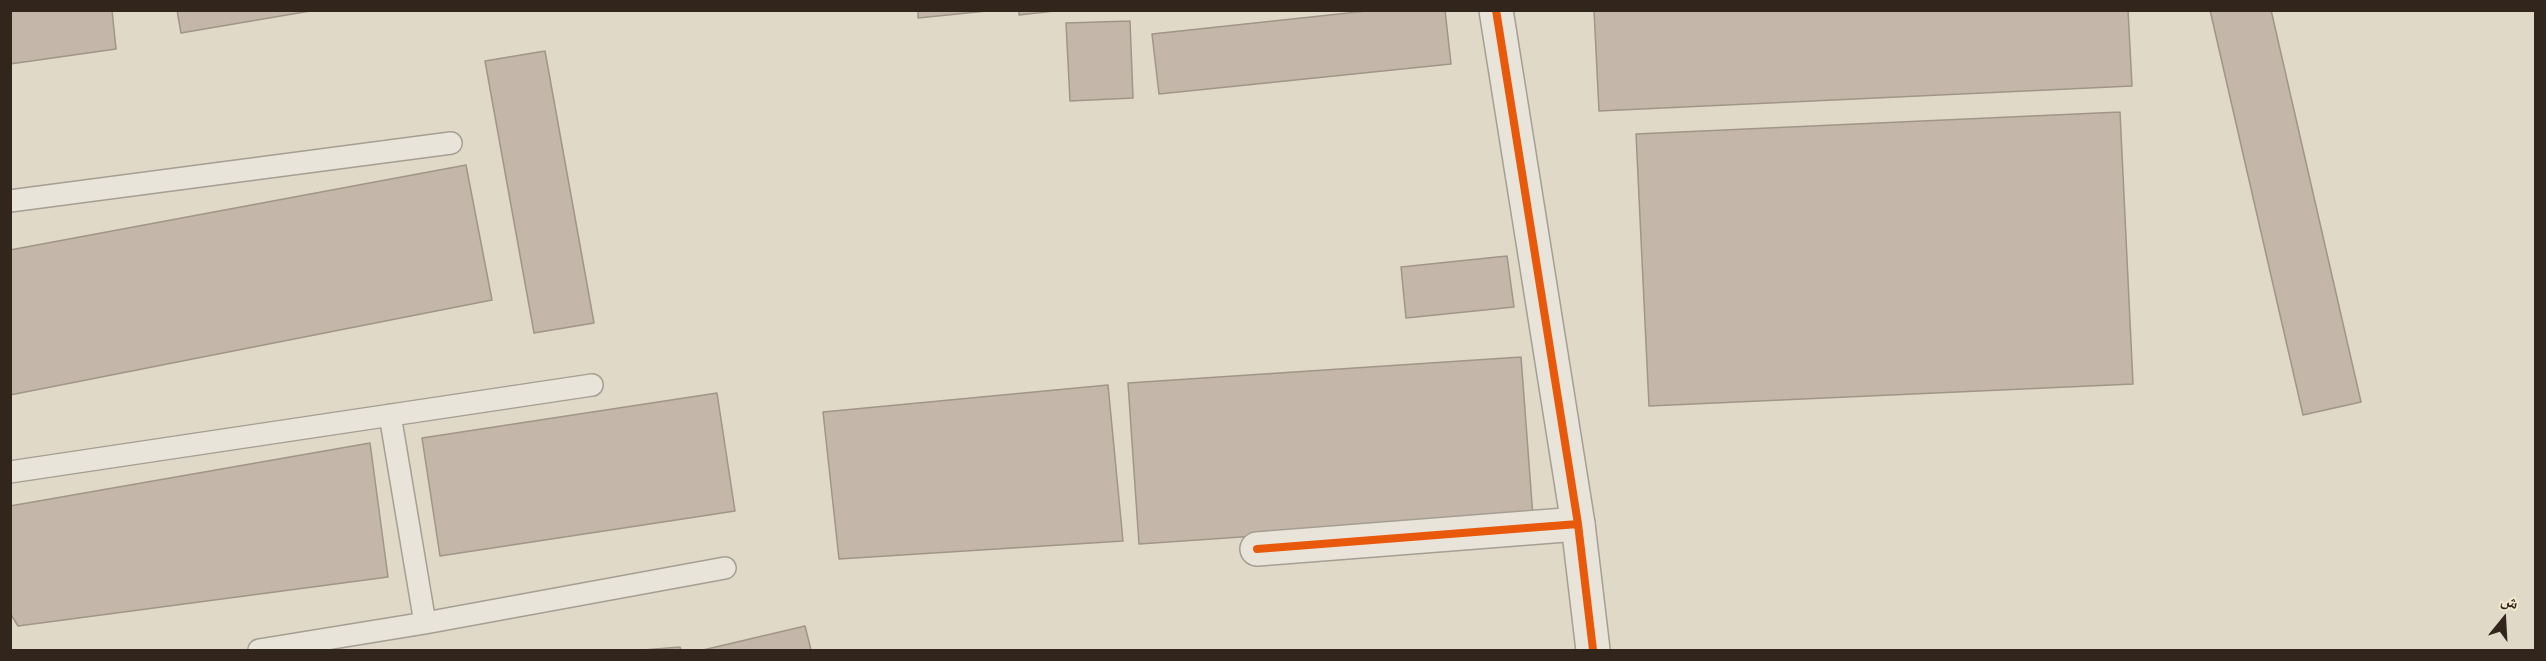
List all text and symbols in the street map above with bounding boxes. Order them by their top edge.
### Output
north arrow [2474,589,2534,649]
text: ش [2499,591,2520,612]

